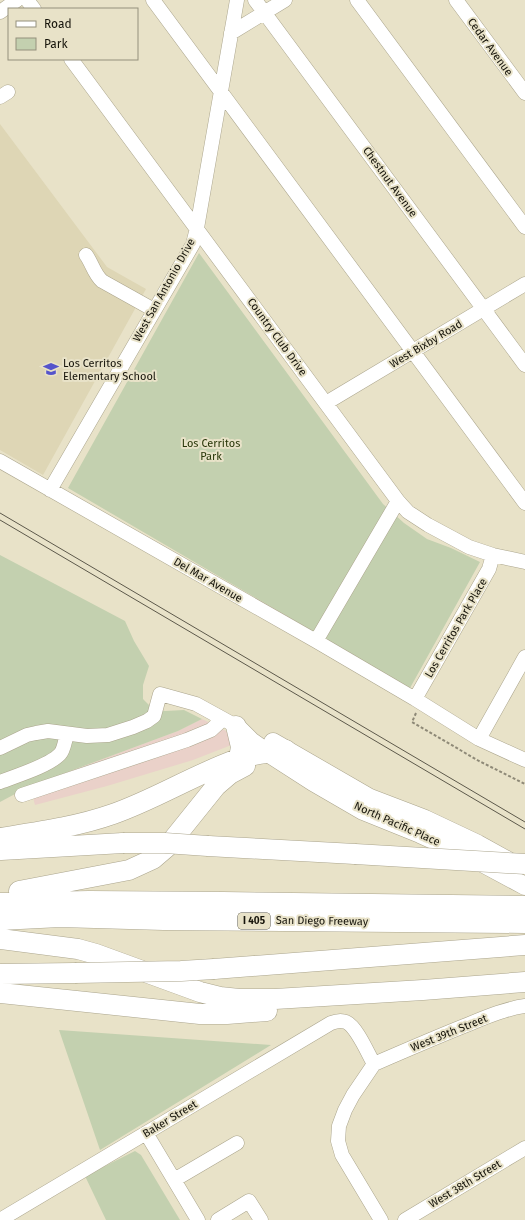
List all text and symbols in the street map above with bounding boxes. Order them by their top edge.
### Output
legend [8,8,138,60]
street label: Cedar Avenue [465,16,515,78]
text: Road [44,17,72,31]
text: Park [44,37,68,51]
street label: Chestnut Avenue [360,144,420,220]
street label: West San Antonio Drive [130,236,198,344]
street label: Country Club Drive [245,296,309,378]
street label: West Bixby Road [387,317,465,371]
place label: Los Cerritos Elementary School [63,357,156,383]
school or university icon: Los Cerritos Elementary School [42,360,60,378]
park label: Los Cerritos Park [182,437,240,463]
street label: Del Mar Avenue [171,555,245,605]
street label: Los Cerritos Park Place [422,576,490,680]
street label: North Pacific Place [352,799,442,849]
road number: I 405 [238,913,270,929]
street label: San Diego Freeway [276,914,369,928]
street label: West 39th Street [409,1012,489,1054]
street label: Baker Street [140,1098,200,1140]
street label: West 38th Street [427,1157,503,1211]

